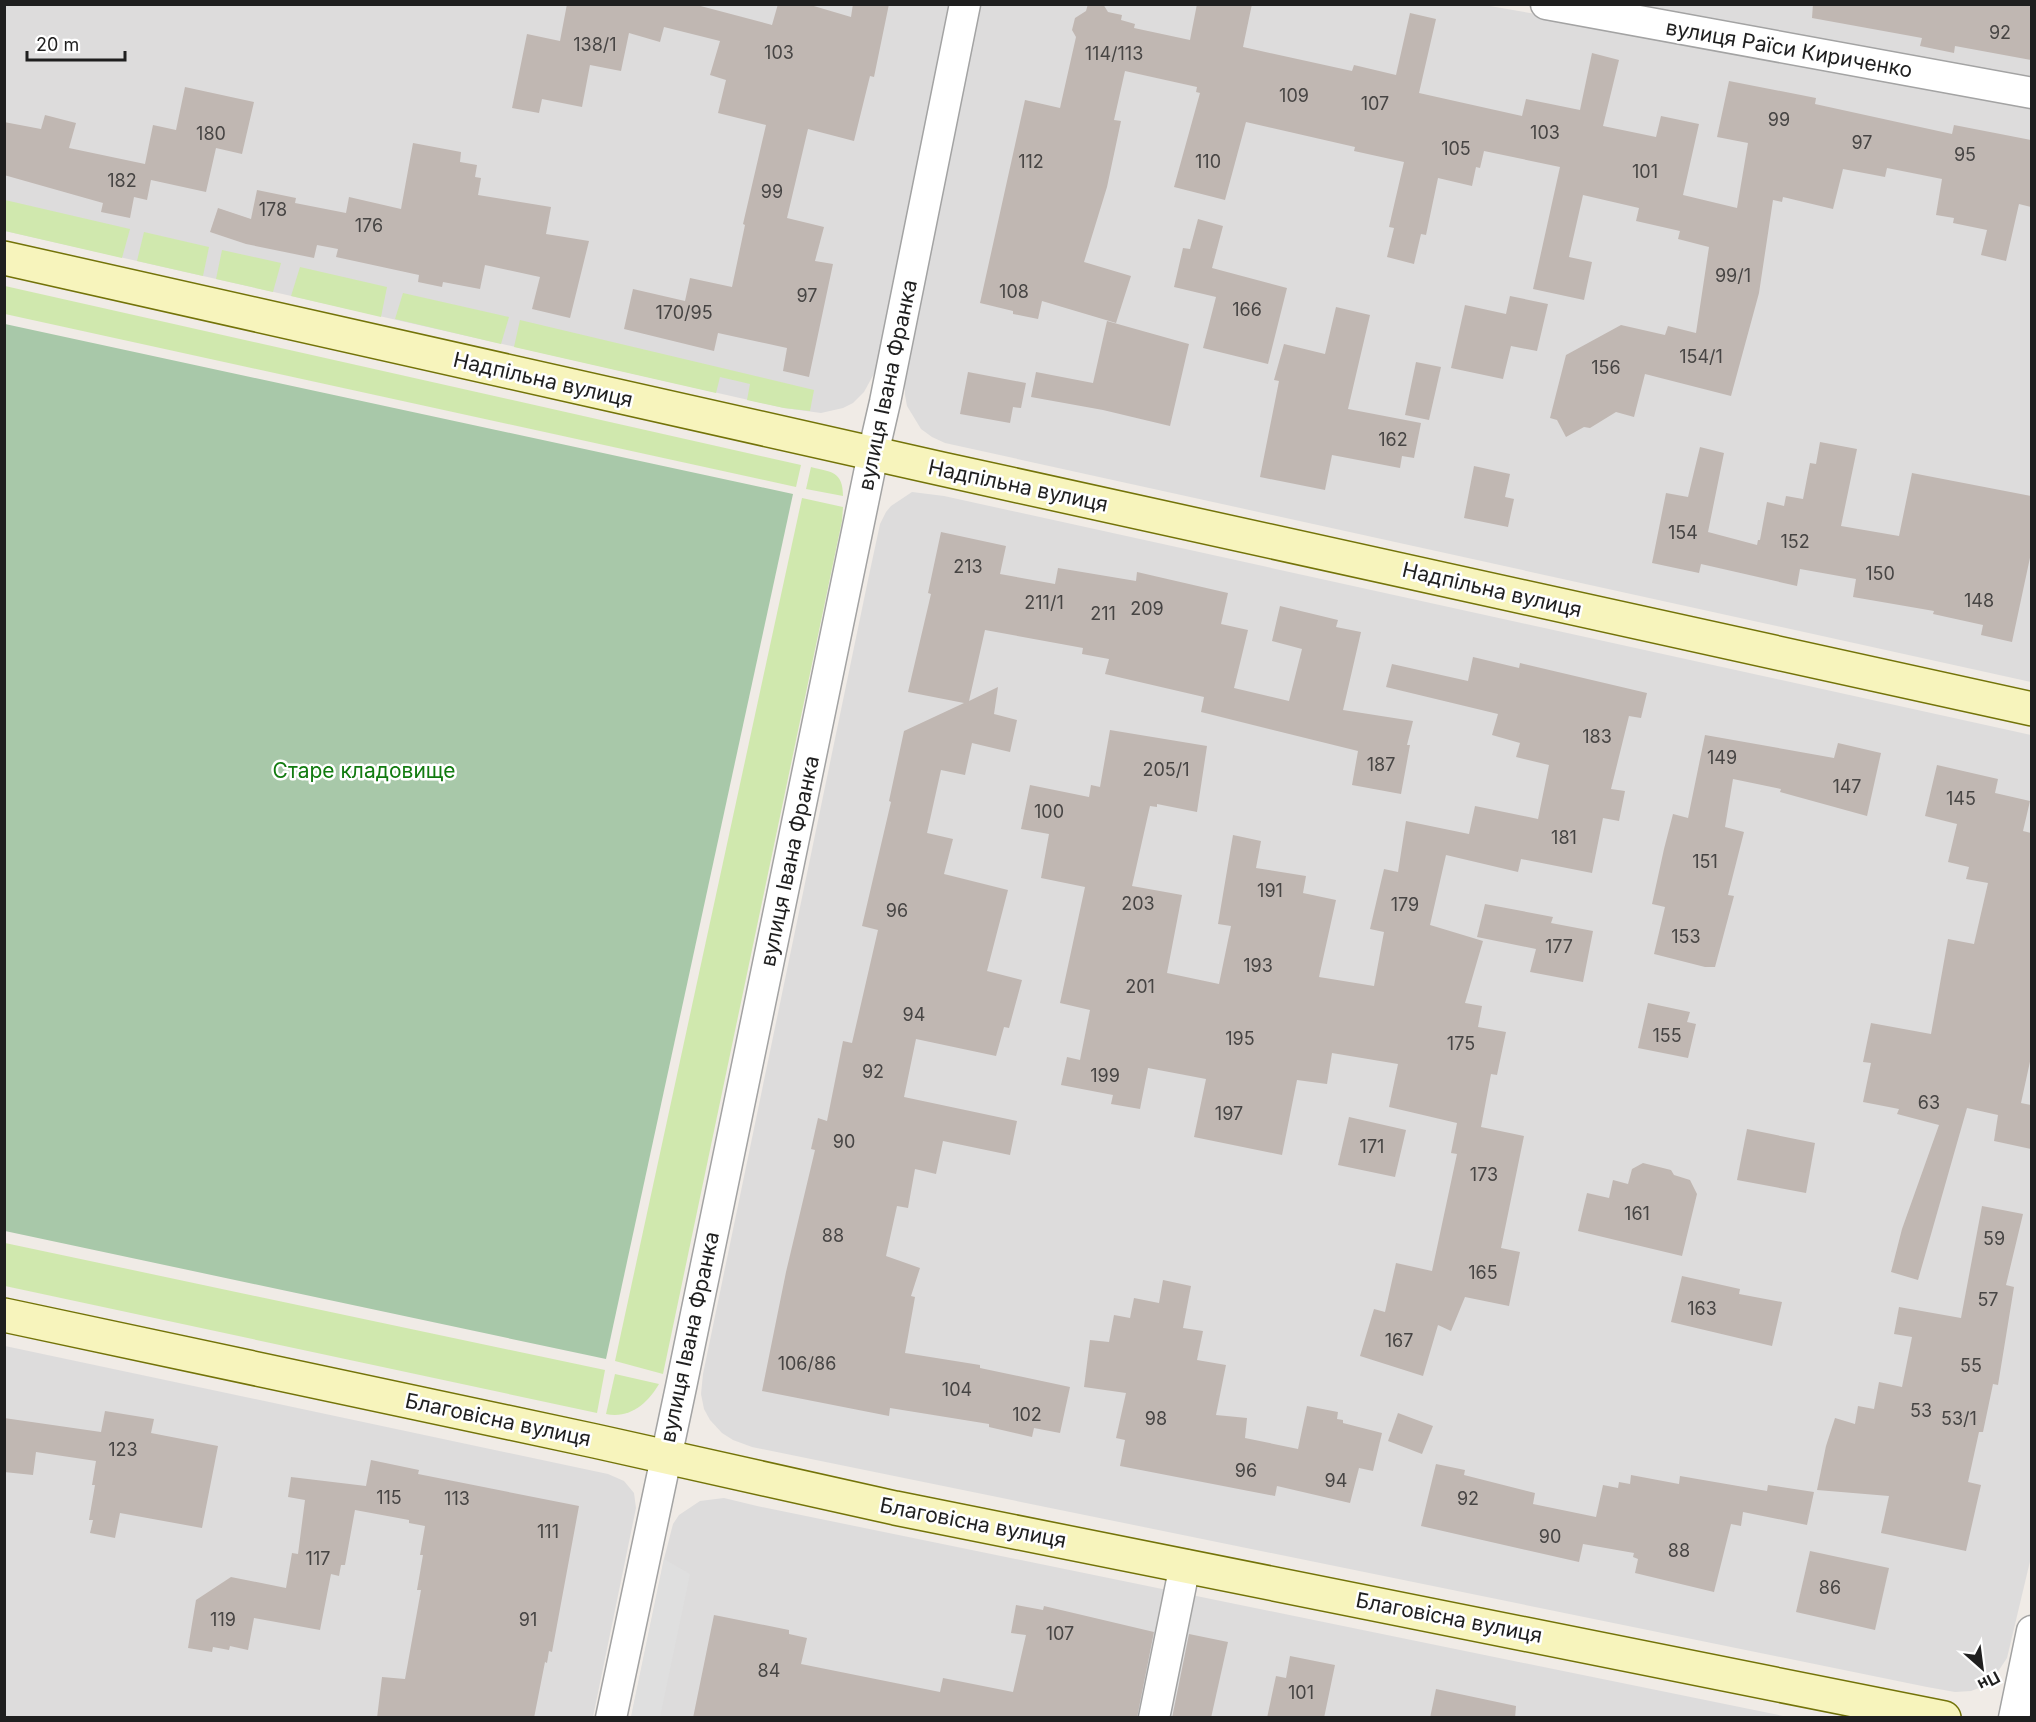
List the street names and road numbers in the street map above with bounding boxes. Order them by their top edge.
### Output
street label: вулиця Раїси Кириченко [1664,14,1914,83]
street label: вулиця Івана Франка [853,277,922,492]
street label: Надпільна вулиця [451,347,635,412]
street label: Надпільна вулиця [926,454,1110,517]
street label: Надпільна вулиця [1400,557,1584,622]
street label: вулиця Івана Франка [755,753,824,968]
street label: вулиця Івана Франка [655,1229,724,1444]
street label: Благовісна вулиця [403,1388,593,1451]
street label: Благовісна вулиця [878,1492,1068,1553]
street label: Благовісна вулиця [1354,1587,1544,1648]

